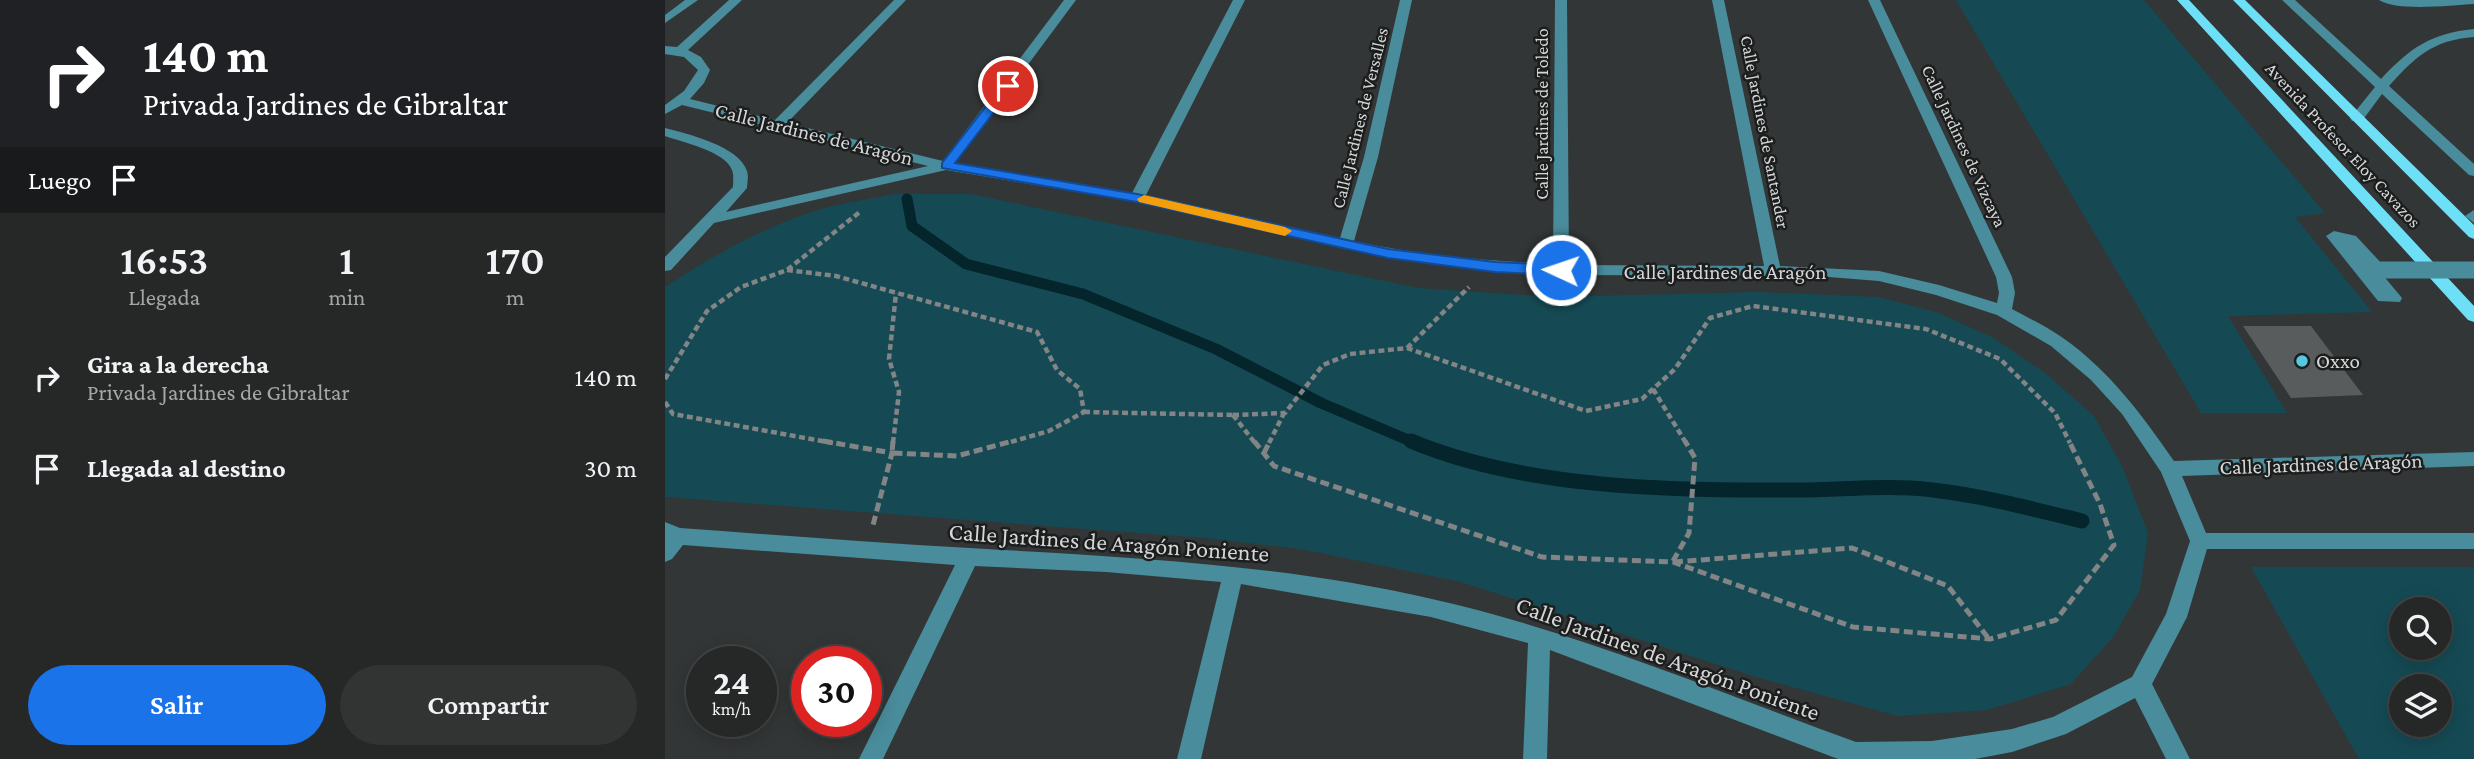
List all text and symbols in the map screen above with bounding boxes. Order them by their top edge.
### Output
street label: Calle Jardines de Versalles [1328,25,1392,211]
icon: right [28,28,119,119]
text: 140 m [143,28,268,83]
street label: Calle Jardines de Toledo [1532,28,1552,200]
street label: Calle Jardines de Santander [1736,34,1794,231]
pin [978,56,1038,116]
street label: Avenida Profesor Eloy Cavazos [2261,58,2425,232]
street label: Calle Jardines de Vizcaya [1918,62,2010,230]
icon: arrive [989,67,1027,105]
text: Privada Jardines de Gibraltar [143,86,508,122]
street label: Calle Jardines de Aragón [713,98,915,170]
icon: arrive [105,161,143,199]
text: Luego [28,166,91,195]
position arrow [1524,233,1598,307]
text: 16:53 [120,236,208,283]
text: 1 [339,236,354,283]
text: 170 [486,236,545,283]
street label: Calle Jardines de Aragón [1623,260,1827,284]
text: Llegada [128,284,200,310]
text: min [328,284,365,310]
text: m [506,284,524,310]
place label: Oxxo [2316,349,2360,373]
text: Gira a la derecha [87,350,269,379]
marker: Oxxo [2294,353,2310,369]
icon: right [28,359,66,397]
text: 140 m [575,363,637,392]
text: Privada Jardines de Gibraltar [87,379,350,405]
street label: Calle Jardines de Aragón [2219,448,2423,480]
icon: arrive [28,450,66,488]
text: Llegada al destino [87,454,286,483]
text: 30 m [584,454,637,483]
street label: Calle Jardines de Aragón Poniente [948,517,1270,567]
street label: Calle Jardines de Aragón Poniente [1513,590,1823,726]
map controls [2389,597,2452,737]
button: search [2389,597,2452,660]
speed limit sign: 30 [791,646,882,737]
text: 24 [713,663,750,702]
button: Salir [28,665,326,745]
button: Compartir [340,665,637,745]
button: layers [2389,674,2452,737]
text: km/h [712,699,751,719]

